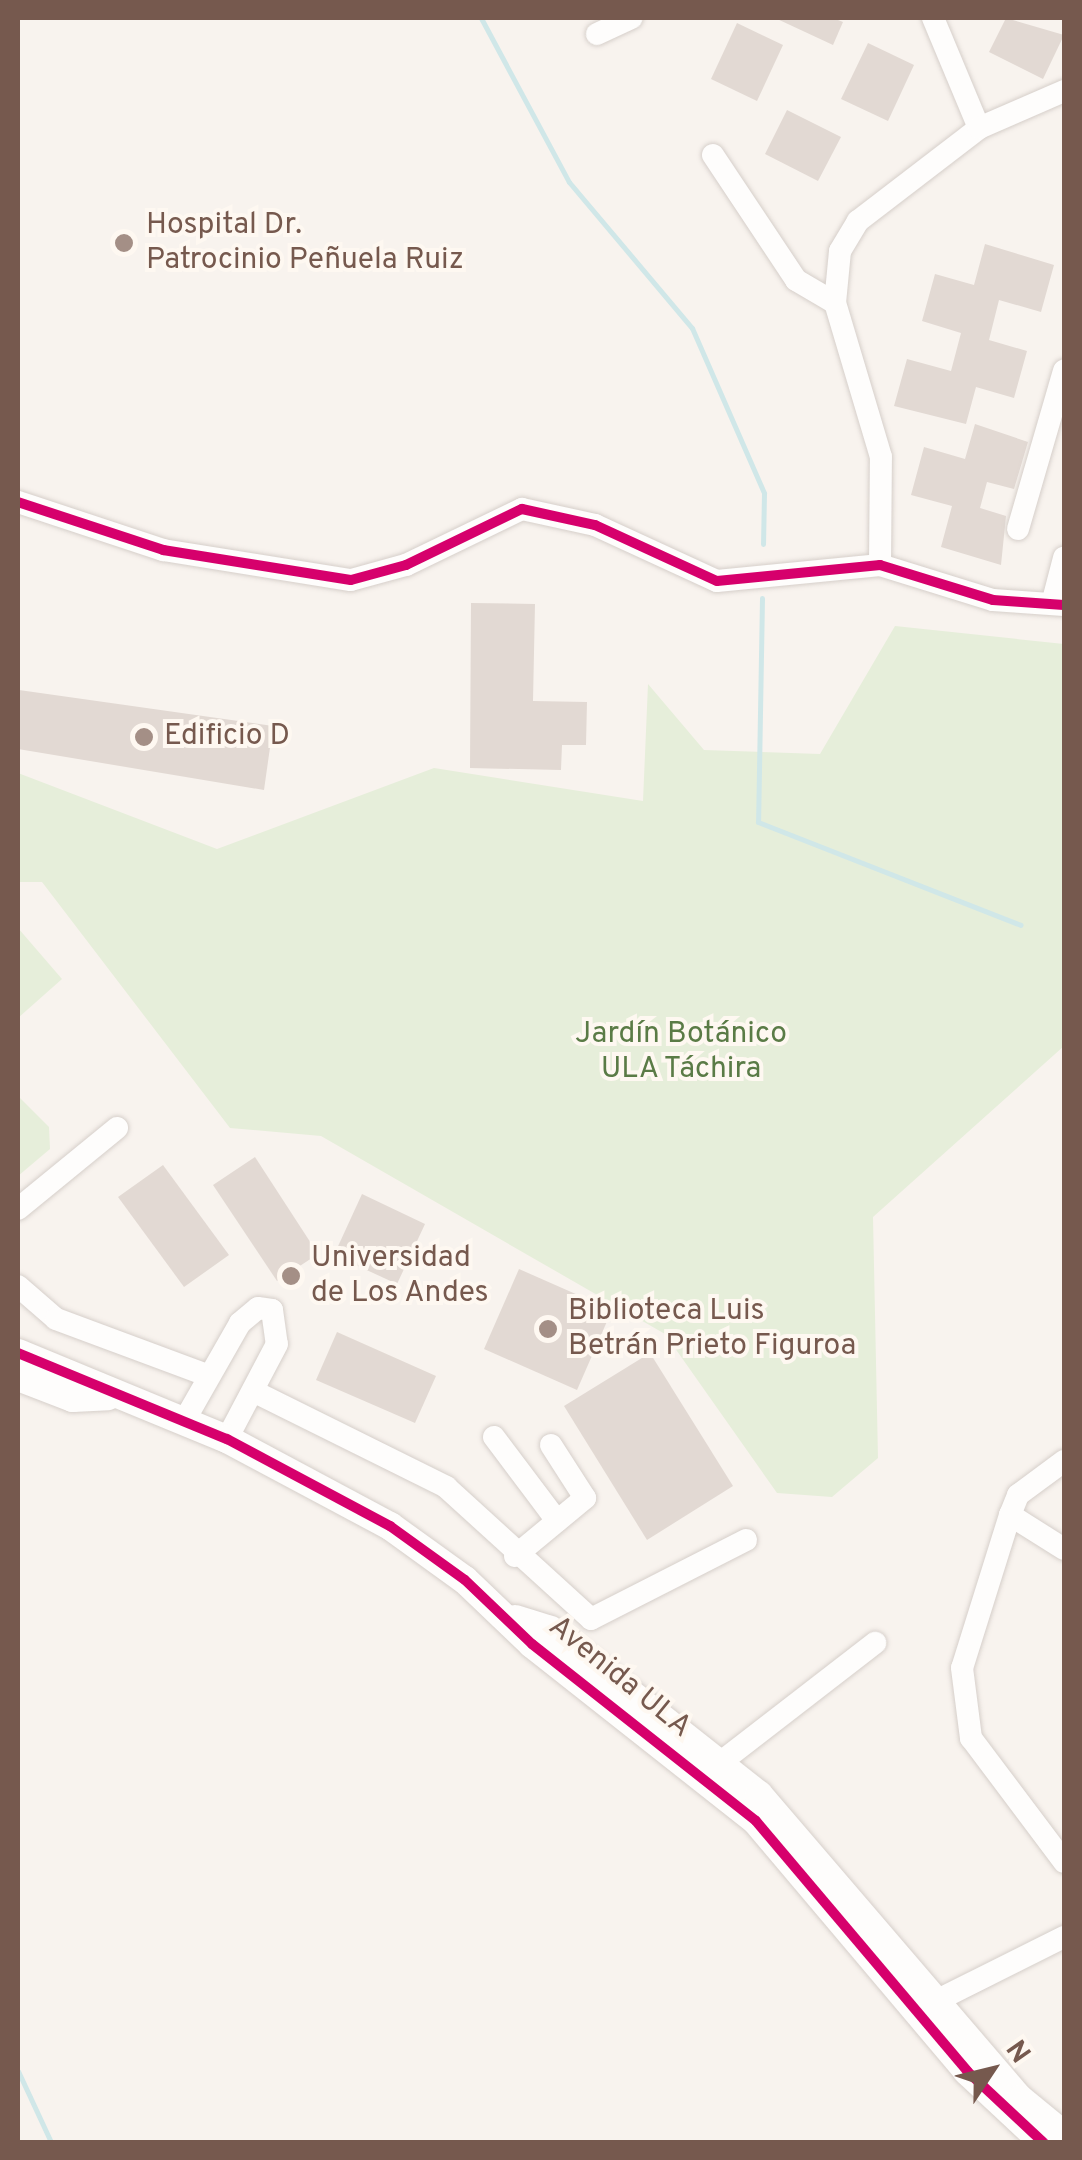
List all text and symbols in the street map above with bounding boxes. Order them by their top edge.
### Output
place label: Hospital Dr. Patrocinio Peñuela Ruiz [146,208,464,278]
marker: Hospital Dr. Patrocinio Peñuela Ruiz [111,230,137,256]
place label: Edificio D [164,719,290,755]
marker: Edificio D [133,726,155,748]
park label: Jardín Botánico ULA Táchira [575,1017,787,1088]
place label: Universidad de Los Andes [311,1241,490,1312]
marker: Universidad de Los Andes [280,1265,302,1287]
place label: Biblioteca Luis Betrán Prieto Figuroa [568,1294,856,1364]
marker: Biblioteca Luis Betrán Prieto Figuroa [537,1318,559,1340]
street label: Avenida ULA [540,1610,698,1746]
north arrow [942,2020,1042,2120]
text: N [996,2034,1037,2071]

